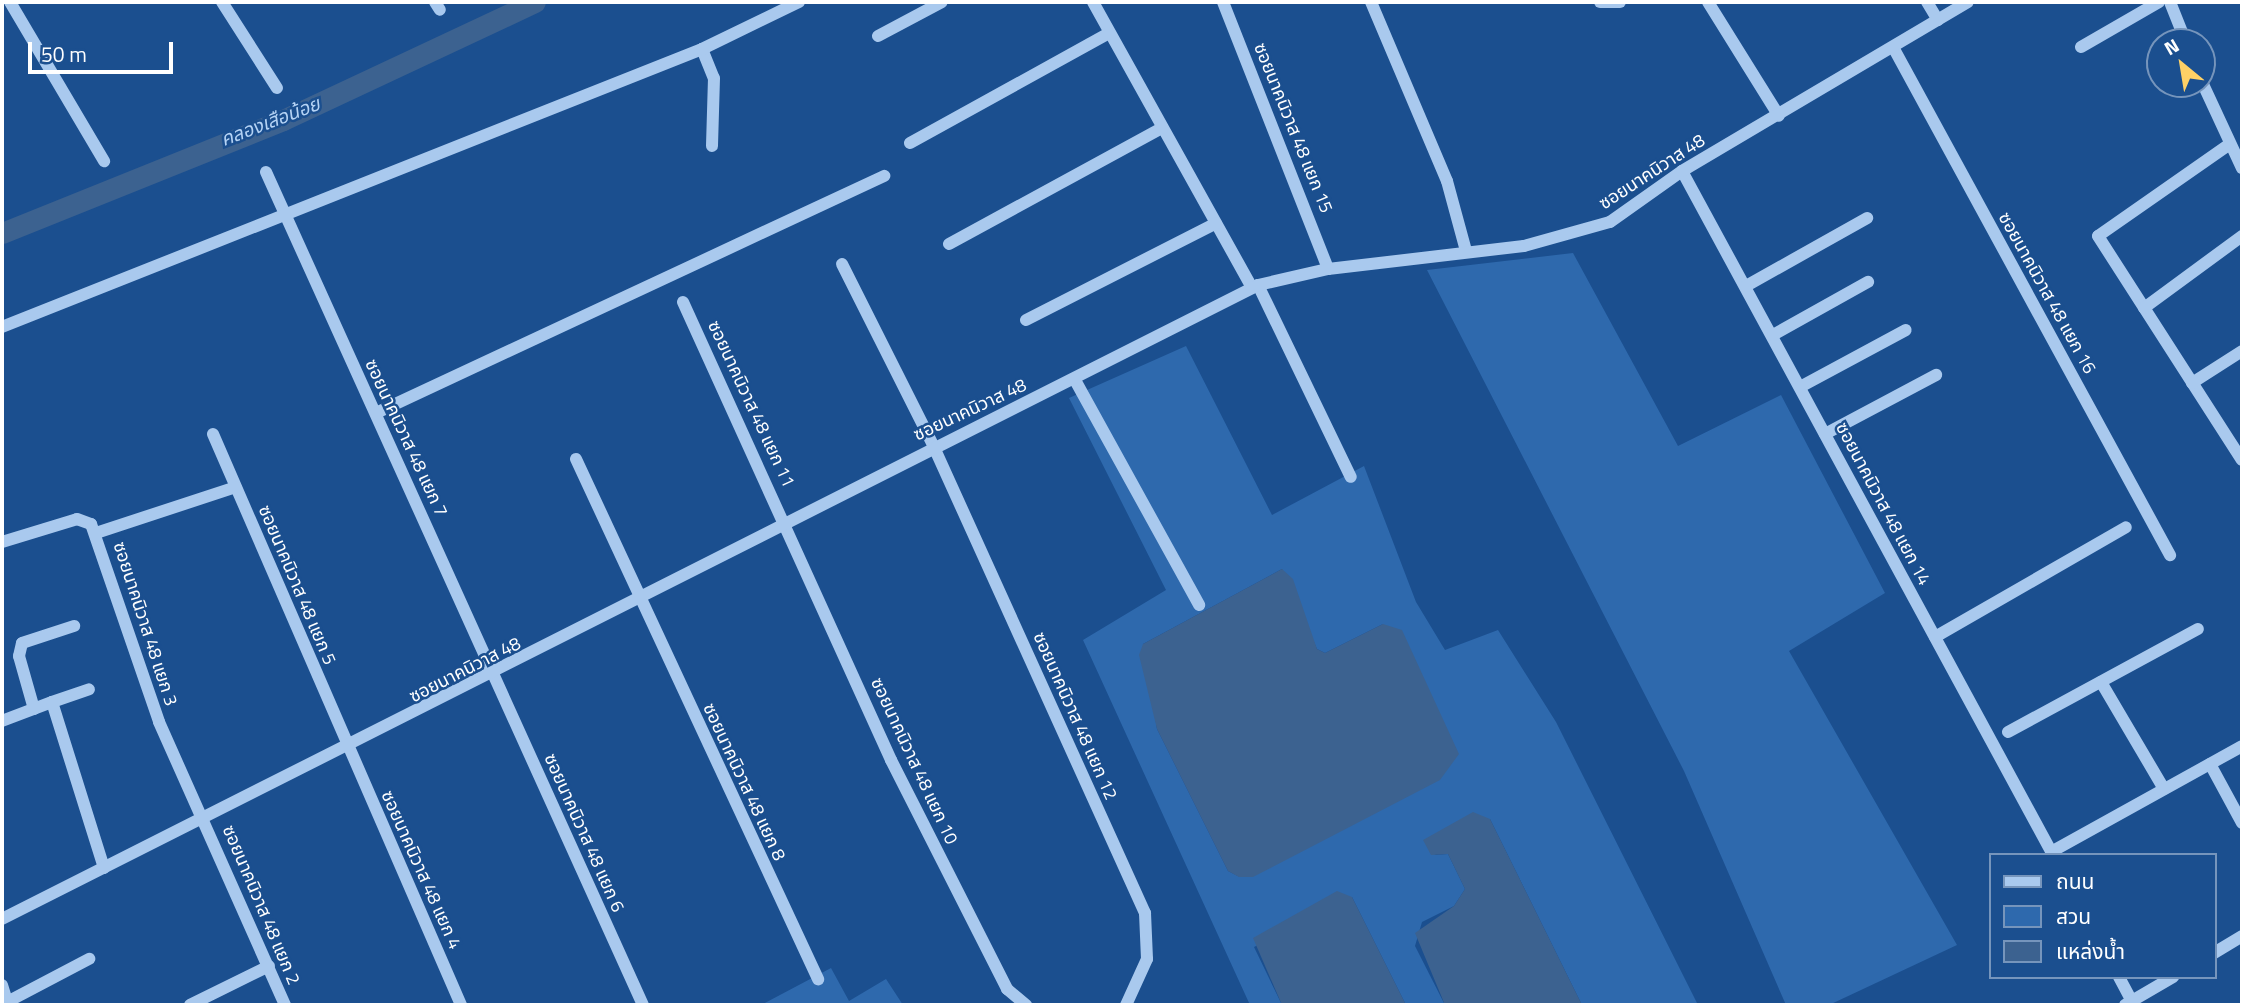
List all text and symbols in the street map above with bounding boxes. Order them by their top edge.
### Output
scale bar [32,28,177,72]
north arrow [2146,28,2216,98]
text: N [2158,30,2184,62]
text: 50 m [41,38,87,70]
street label: ซอยนาคนิวาส 48 แยก 15 [1249,40,1337,216]
water label: คลองเสือน้อย [217,92,323,150]
street label: ซอยนาคนิวาส 48 [1595,130,1709,214]
street label: ซอยนาคนิวาส 48 แยก 16 [1994,208,2100,378]
street label: ซอยนาคนิวาส 48 แยก 11 [703,317,799,491]
street label: ซอยนาคนิวาส 48 แยก 7 [360,356,452,520]
street label: ซอยนาคนิวาส 48 [910,374,1030,446]
street label: ซอยนาคนิวาส 48 แยก 14 [1831,419,1935,589]
street label: ซอยนาคนิวาส 48 แยก 5 [254,502,340,668]
street label: ซอยนาคนิวาส 48 แยก 3 [108,539,182,709]
street label: ซอยนาคนิวาส 48 แยก 12 [1028,629,1122,803]
street label: ซอยนาคนิวาส 48 [406,633,524,707]
street label: ซอยนาคนิวาส 48 แยก 10 [866,674,962,848]
street label: ซอยนาคนิวาส 48 แยก 8 [698,700,790,864]
street label: ซอยนาคนิวาส 48 แยก 6 [539,750,629,916]
street label: ซอยนาคนิวาส 48 แยก 4 [376,787,466,953]
street label: ซอยนาคนิวาส 48 แยก 2 [218,822,304,988]
legend [1988,853,2216,979]
text: ถนน [2056,865,2094,897]
text: สวน [2056,900,2091,932]
text: แหล่งน้ำ [2056,935,2125,967]

